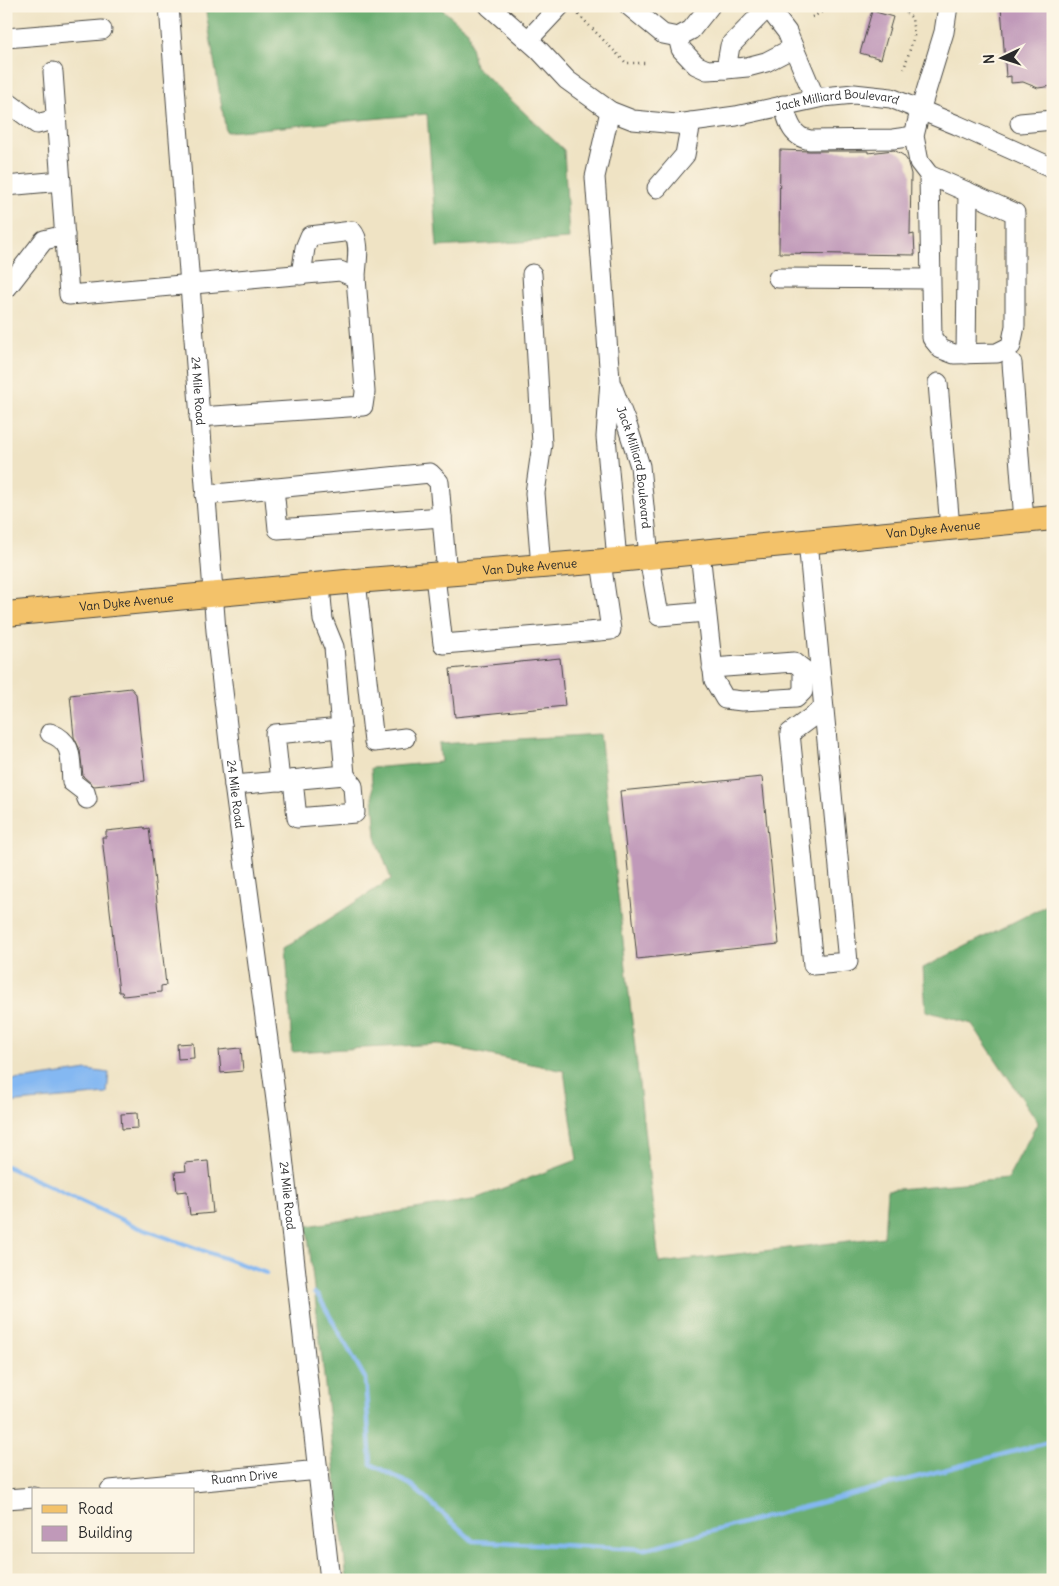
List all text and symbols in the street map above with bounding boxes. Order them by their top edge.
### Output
north arrow [976,32,1026,82]
text: N [980,53,998,64]
street label: Jack Milliard Boulevard [774,86,902,114]
street label: 24 Mile Road [188,356,209,426]
street label: Jack Milliard Boulevard [613,404,654,529]
street label: Van Dyke Avenue [885,517,981,541]
street label: Van Dyke Avenue [482,555,578,578]
street label: Van Dyke Avenue [79,590,174,614]
street label: 24 Mile Road [224,759,248,829]
street label: 24 Mile Road [277,1161,299,1231]
street label: Ruann Drive [210,1466,278,1487]
legend [32,1488,195,1554]
text: Road [78,1499,113,1518]
text: Building [78,1523,133,1542]

